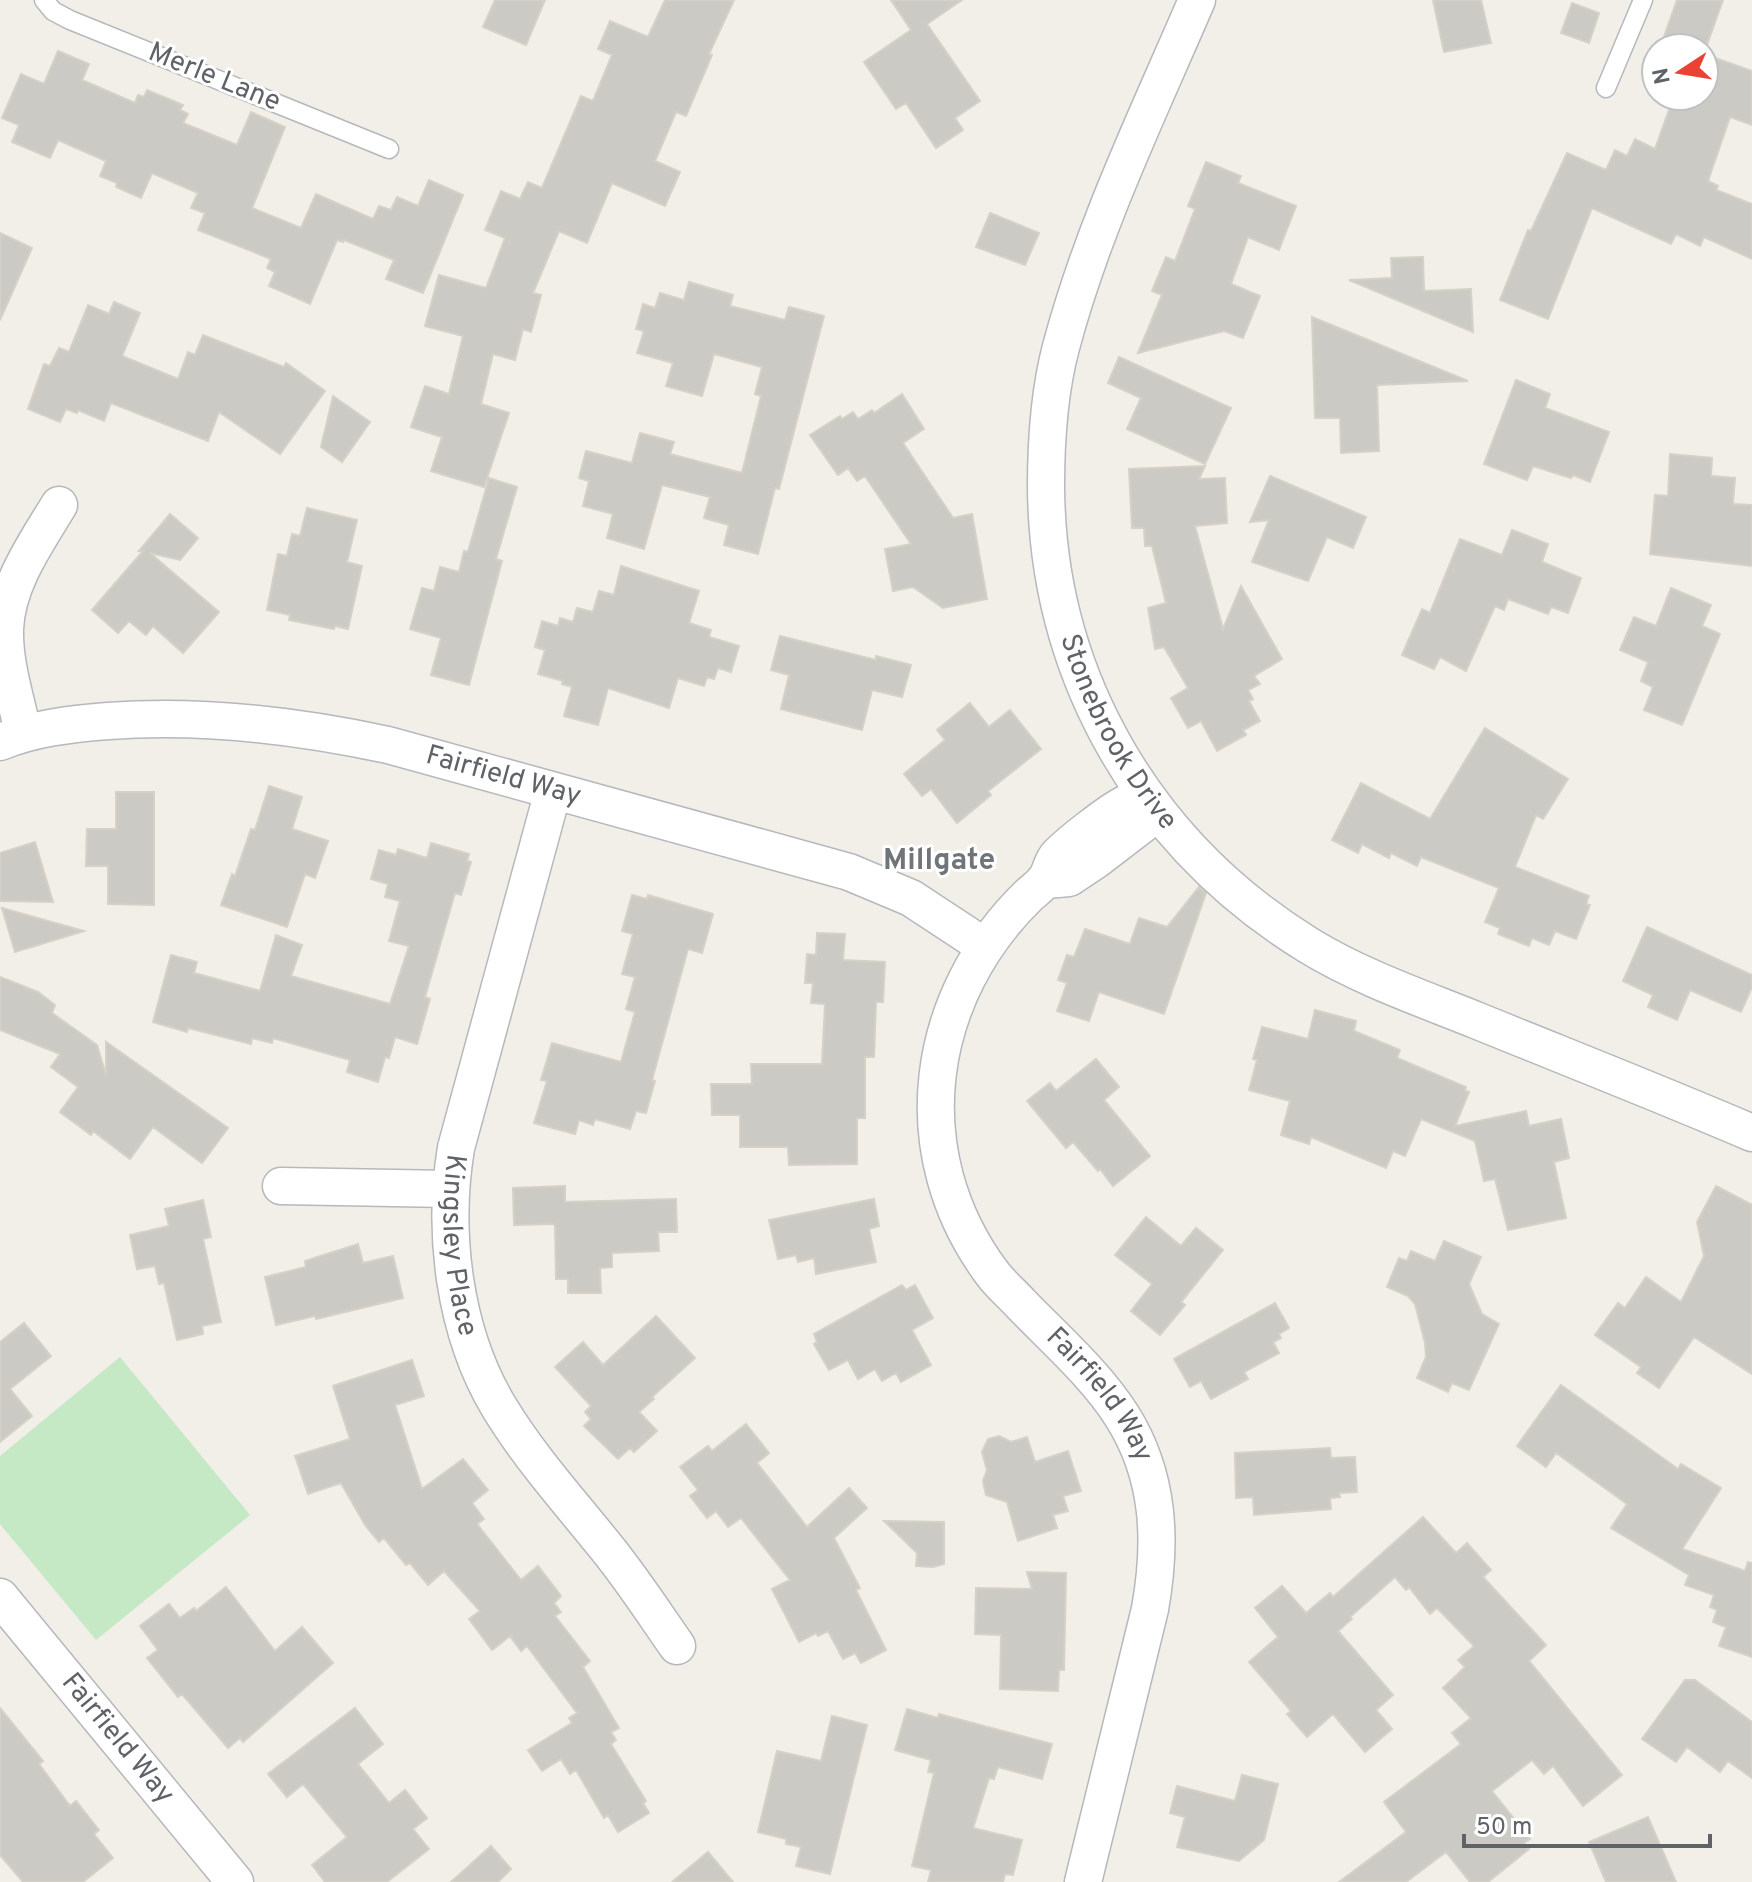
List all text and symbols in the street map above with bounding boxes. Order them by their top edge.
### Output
north arrow [1640,32,1720,112]
street label: Merle Lane [143,35,285,121]
text: N [1648,65,1678,86]
street label: Stonebrook Drive [1050,630,1184,838]
street label: Fairfield Way [422,738,585,815]
district label: Millgate [883,843,995,880]
street label: Kingsley Place [432,1152,485,1341]
street label: Fairfield Way [1037,1320,1160,1467]
street label: Fairfield Way [52,1666,182,1812]
scale bar [1464,1798,1710,1848]
text: 50 m [1476,1813,1532,1843]

